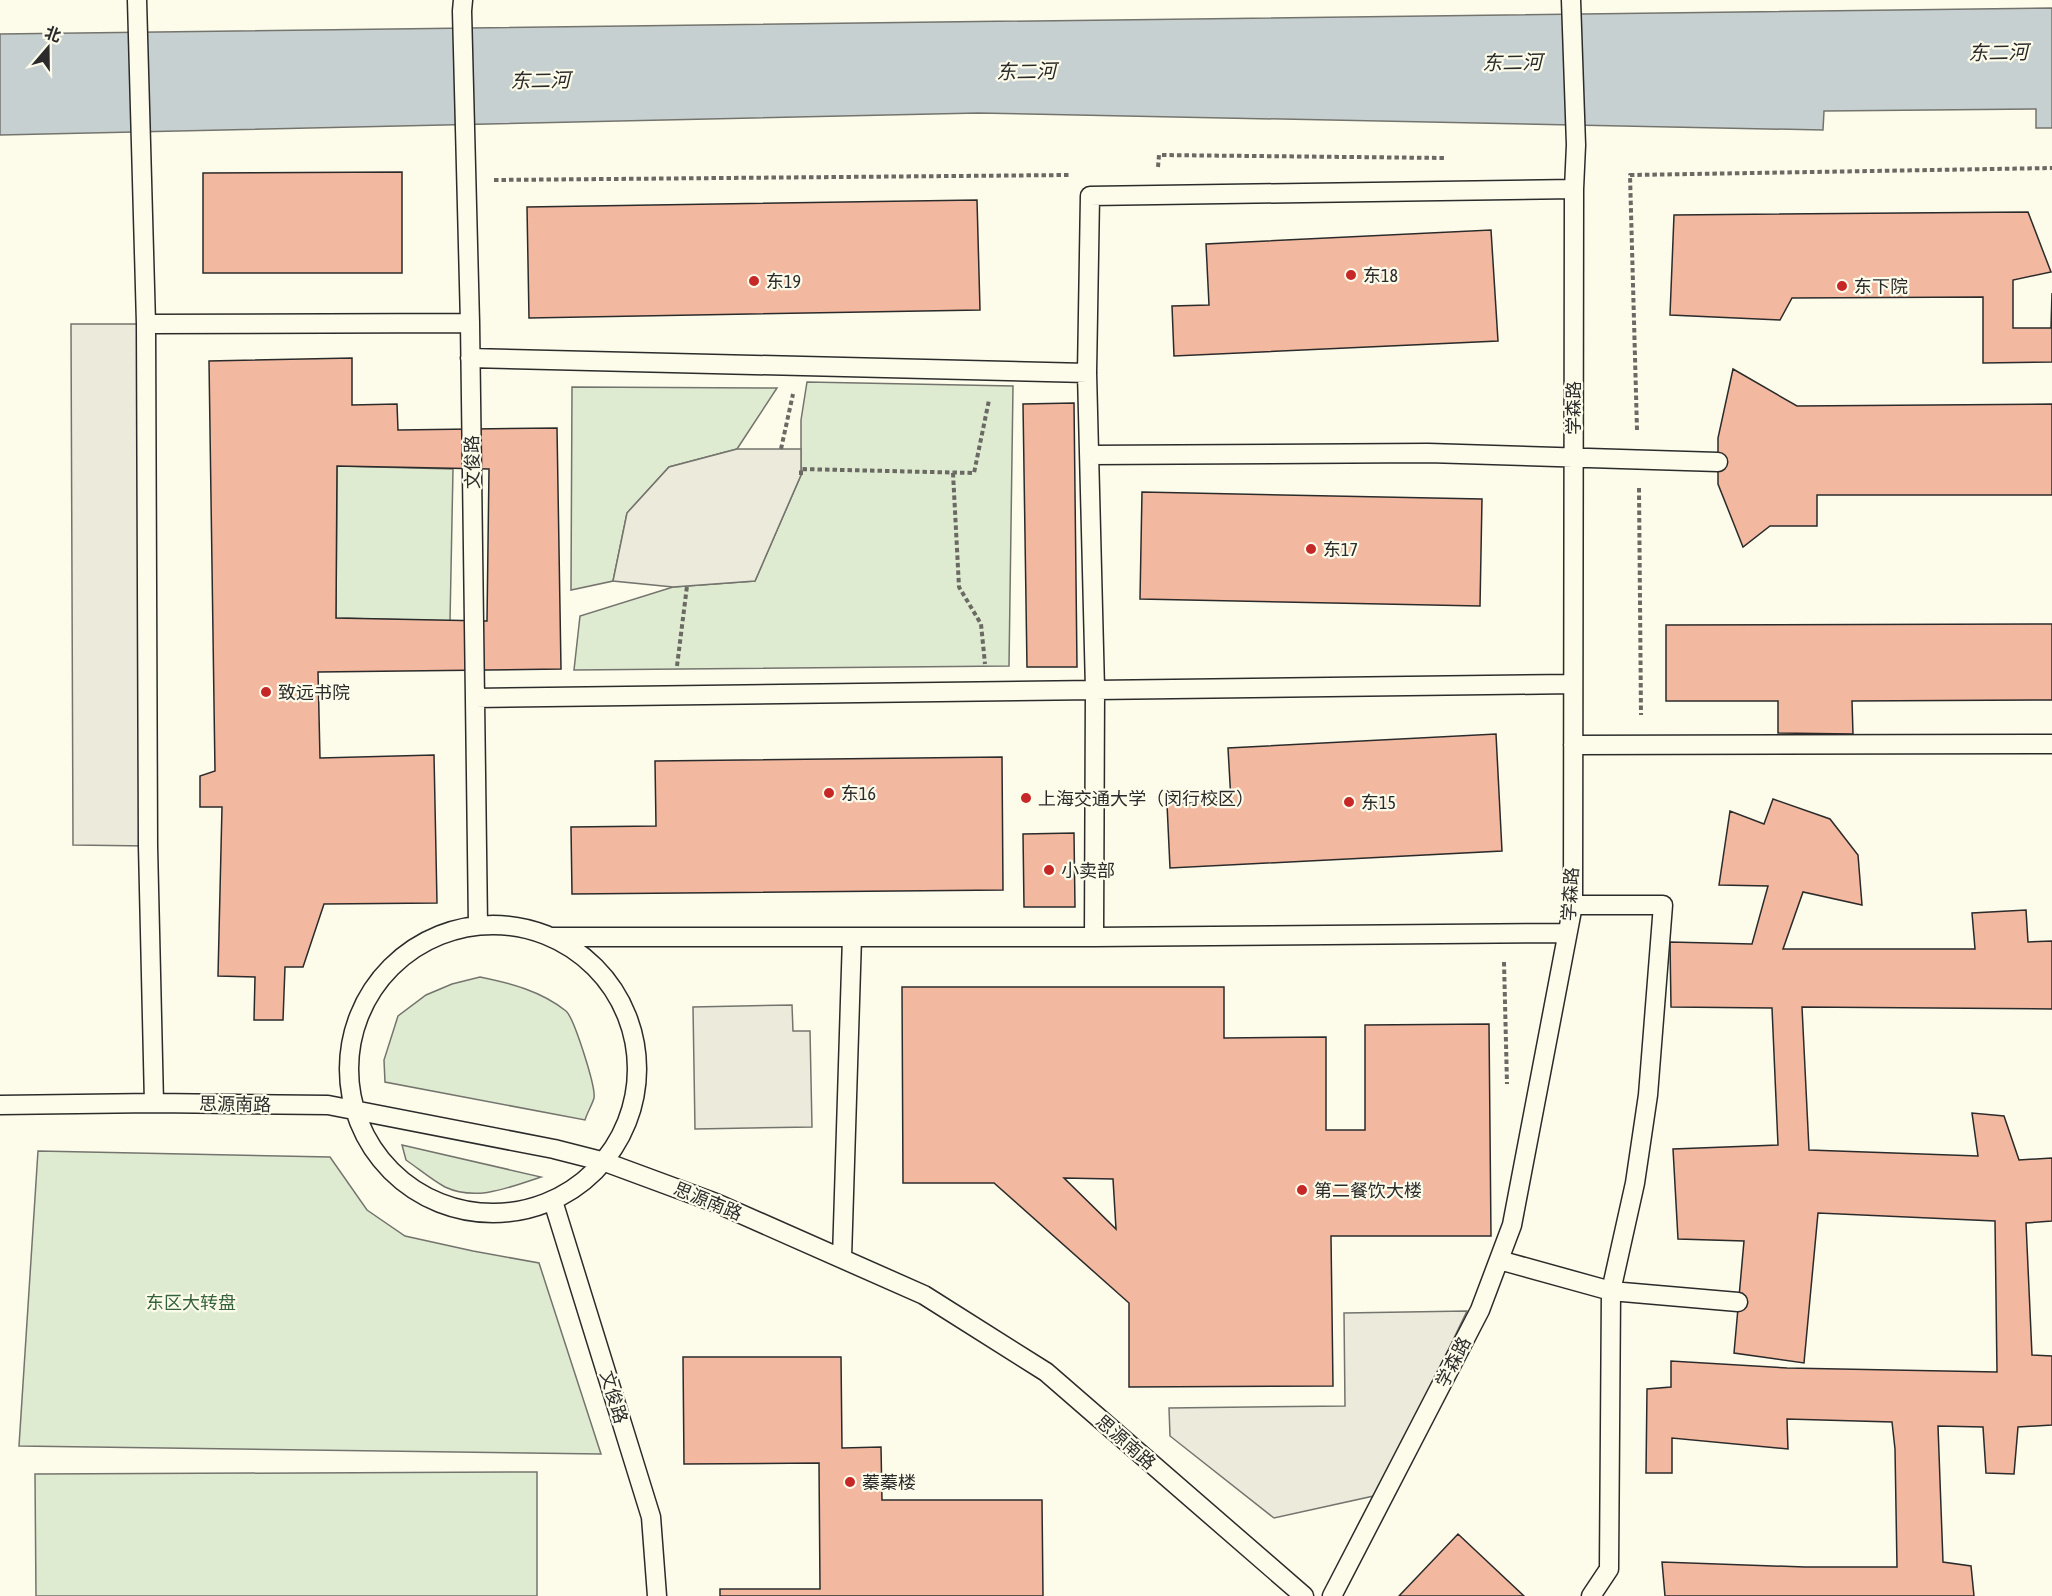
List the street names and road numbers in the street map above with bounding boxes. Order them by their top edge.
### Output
street label: 学森路 [1563,381,1584,435]
street label: 文俊路 [461,435,483,489]
street label: 学森路 [1558,866,1582,922]
street label: 思源南路 [199,1093,271,1115]
street label: 思源南路 [671,1178,745,1224]
street label: 学森路 [1431,1333,1475,1391]
street label: 文俊路 [596,1368,632,1426]
street label: 思源南路 [1092,1410,1160,1474]

